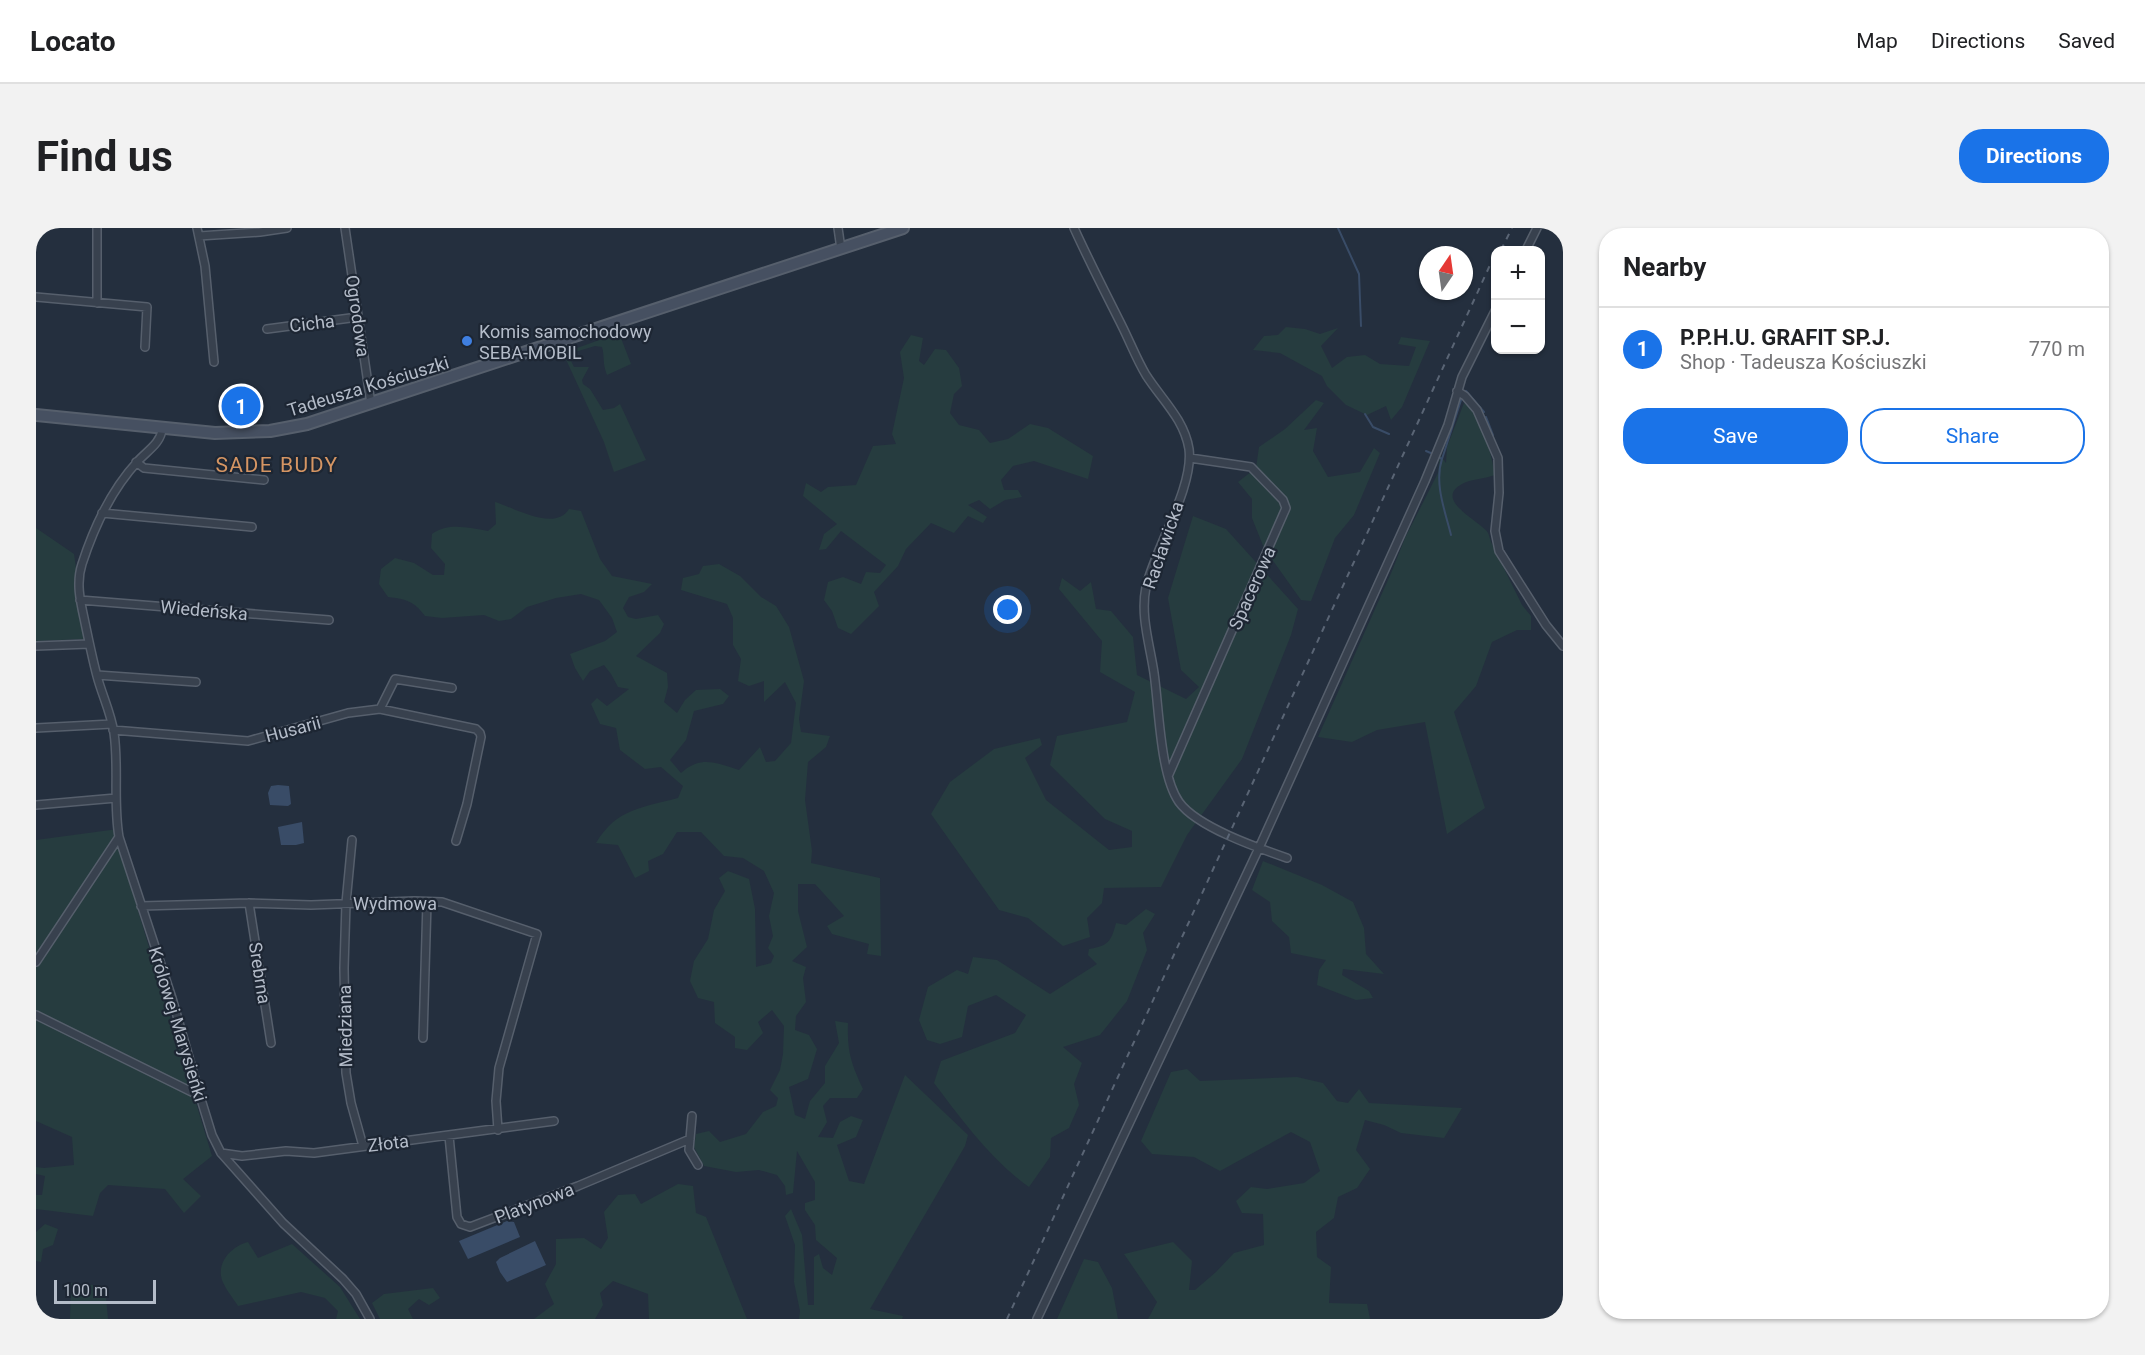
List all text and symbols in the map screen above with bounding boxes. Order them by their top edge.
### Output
text: Locato [30,25,115,58]
text: Map [1856,29,1898,53]
text: Directions [1931,29,2025,53]
text: Saved [2058,29,2115,53]
button: Directions [1959,129,2109,183]
text: Find us [36,132,173,181]
north arrow [1419,246,1473,300]
map controls [1491,246,1545,354]
button: + [1491,246,1545,300]
text: Nearby [1623,252,1706,282]
street label: Ogrodowa [342,274,374,358]
button: − [1491,300,1545,354]
street label: Cicha [288,310,336,336]
place label: Komis samochodowy SEBA-MOBIL [479,321,652,363]
text: P.P.H.U. GRAFIT SP.J. [1680,325,1891,350]
marker: Komis samochodowy SEBA-MOBIL [460,334,474,348]
text: 1 [1637,337,1648,361]
text: 770 m [2029,337,2085,361]
text: Shop · Tadeusza Kościuszki [1680,350,1927,374]
street label: Tadeusza Kościuszki [285,351,451,421]
pin: 1 [222,384,260,429]
button: Save [1623,408,1848,464]
button: Share [1860,408,2085,464]
district label: SADE BUDY [215,453,339,477]
street label: Racławicka [1138,498,1188,592]
street label: Spacerowa [1224,543,1280,633]
your location [993,595,1022,624]
street label: Wiedeńska [159,596,249,624]
street label: Husarii [263,712,323,746]
street label: Wydmowa [353,893,437,914]
street label: Srebrna [245,941,275,1005]
street label: Królowej Marysieńki [144,944,212,1104]
street label: Miedziana [334,985,356,1067]
street label: Złota [366,1130,410,1156]
street label: Platynowa [491,1178,577,1228]
scale bar [54,1277,156,1304]
text: 100 m [63,1281,108,1300]

